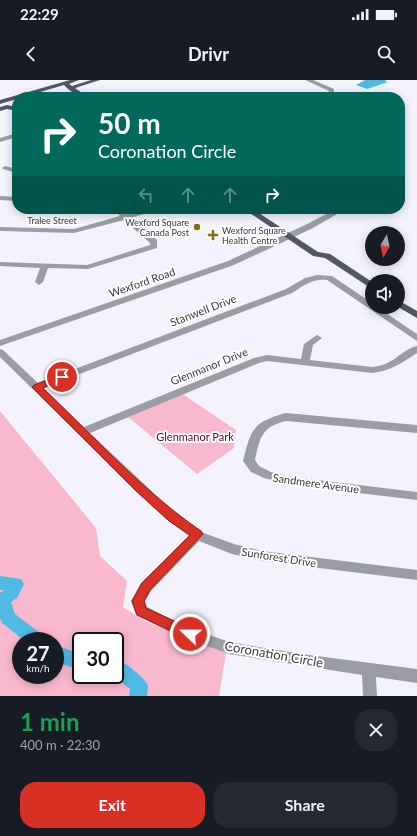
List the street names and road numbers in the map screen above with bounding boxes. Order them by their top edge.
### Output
street label: Tralee Street [27,215,78,226]
street label: Wexford Road [107,265,177,299]
street label: Stanwell Drive [168,291,238,329]
street label: Glenmanor Drive [168,344,250,387]
street label: Sandmere Avenue [272,471,360,496]
street label: Sunforest Drive [241,545,317,569]
street label: Coronation Circle [223,637,325,671]

